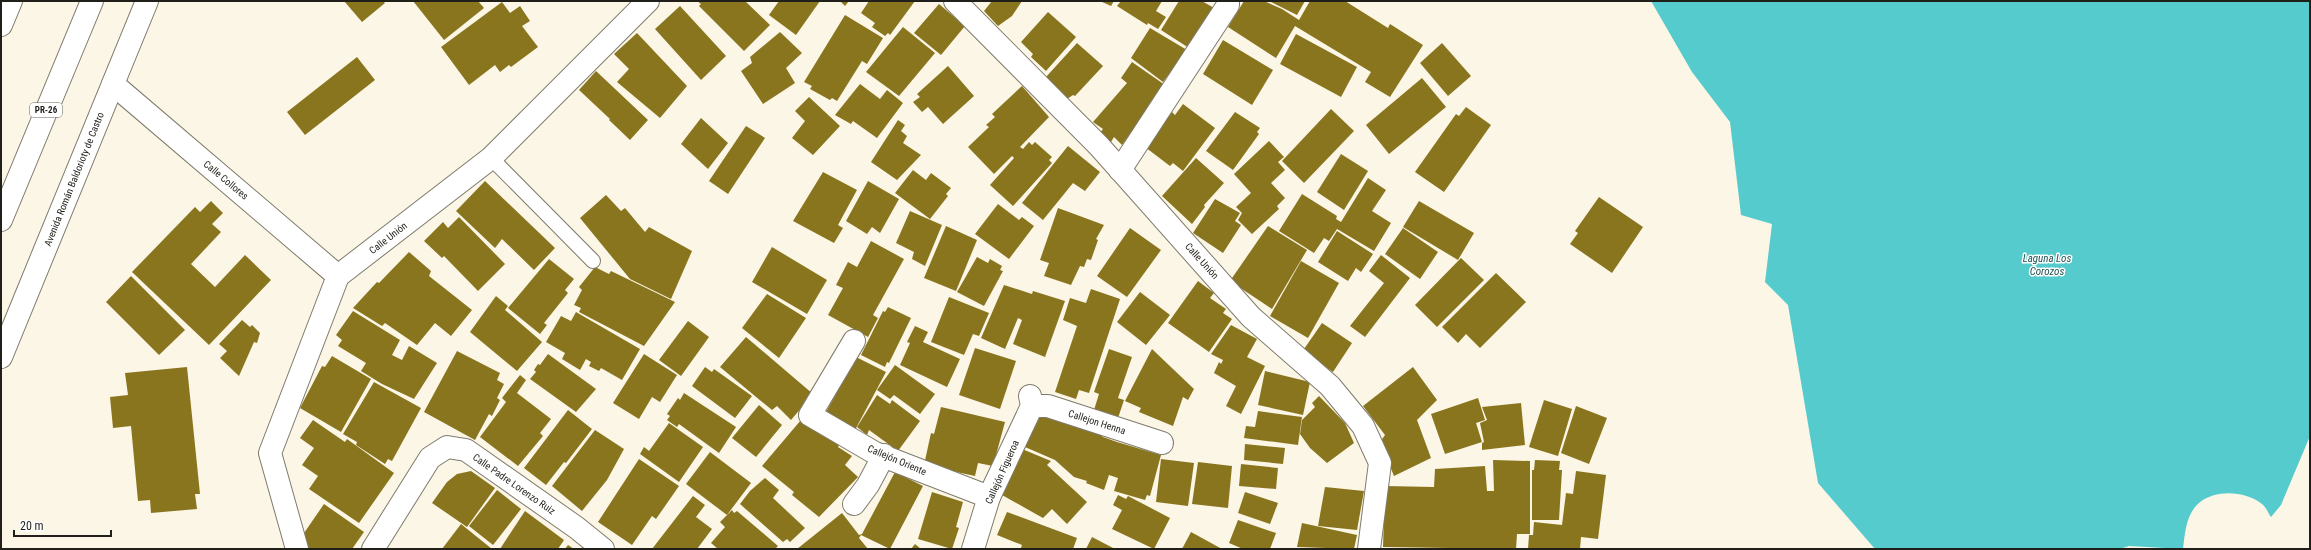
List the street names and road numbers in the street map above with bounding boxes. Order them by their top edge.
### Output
road number: PR-26 [30,103,62,117]
street label: Avenida Román Baldorioty de Castro [42,110,106,248]
street label: Calle Collores [202,158,251,202]
street label: Calle Unión [367,220,409,256]
street label: Calle Unión [1183,241,1221,281]
street label: Callejon Henna [1067,408,1127,436]
street label: Callejón Figueroa [983,438,1021,506]
street label: Callejón Oriente [866,443,928,477]
street label: Calle Padre Lorenzo Ruiz [471,451,557,517]

